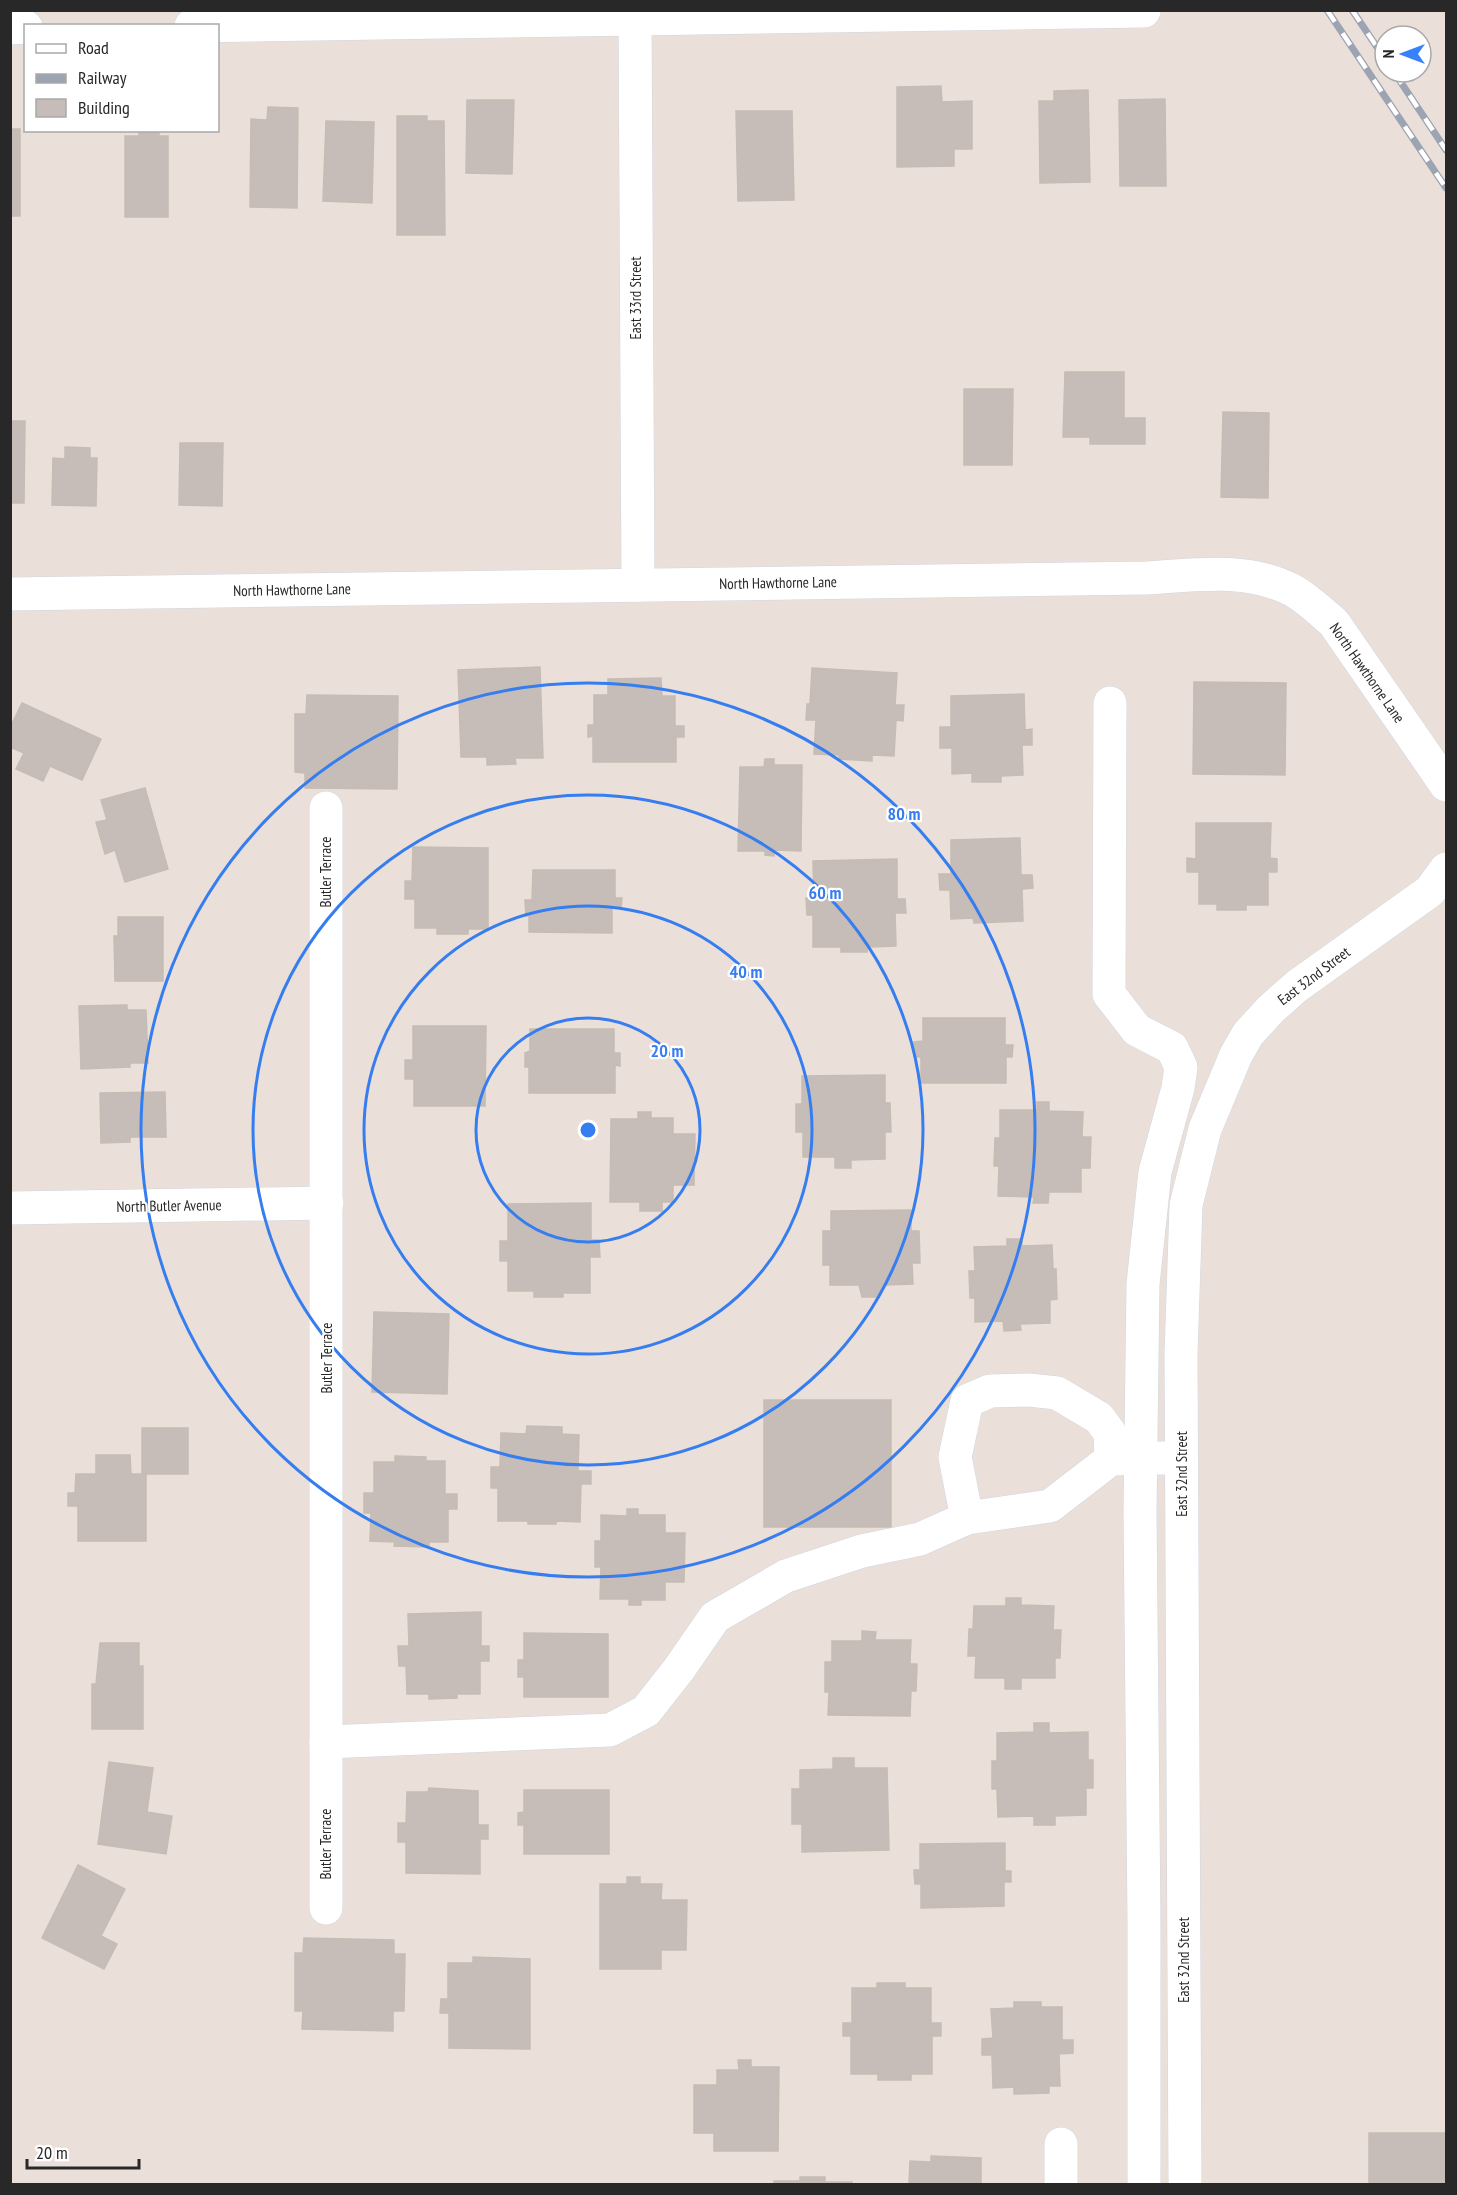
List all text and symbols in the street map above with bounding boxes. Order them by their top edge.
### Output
legend [24,24,219,132]
north arrow [1373,24,1433,84]
text: Road [78,36,109,59]
text: N [1378,50,1398,58]
text: Railway [78,66,127,89]
text: Building [78,96,130,119]
street label: East 33rd Street [626,256,645,340]
street label: North Hawthorne Lane [719,572,837,593]
street label: North Hawthorne Lane [233,579,351,600]
street label: North Hawthorne Lane [1326,619,1409,726]
text: 80 m [888,802,920,825]
street label: Butler Terrace [316,836,335,908]
text: 60 m [809,881,841,904]
street label: East 32nd Street [1274,942,1354,1009]
text: 40 m [730,960,762,983]
text: 20 m [651,1039,683,1062]
centre of rings [578,1120,598,1140]
street label: North Butler Avenue [116,1195,222,1216]
street label: Butler Terrace [317,1322,336,1394]
street label: East 32nd Street [1172,1431,1191,1517]
street label: Butler Terrace [316,1808,335,1880]
street label: East 32nd Street [1174,1917,1193,2003]
scale bar [27,2132,140,2170]
text: 20 m [36,2141,68,2164]

